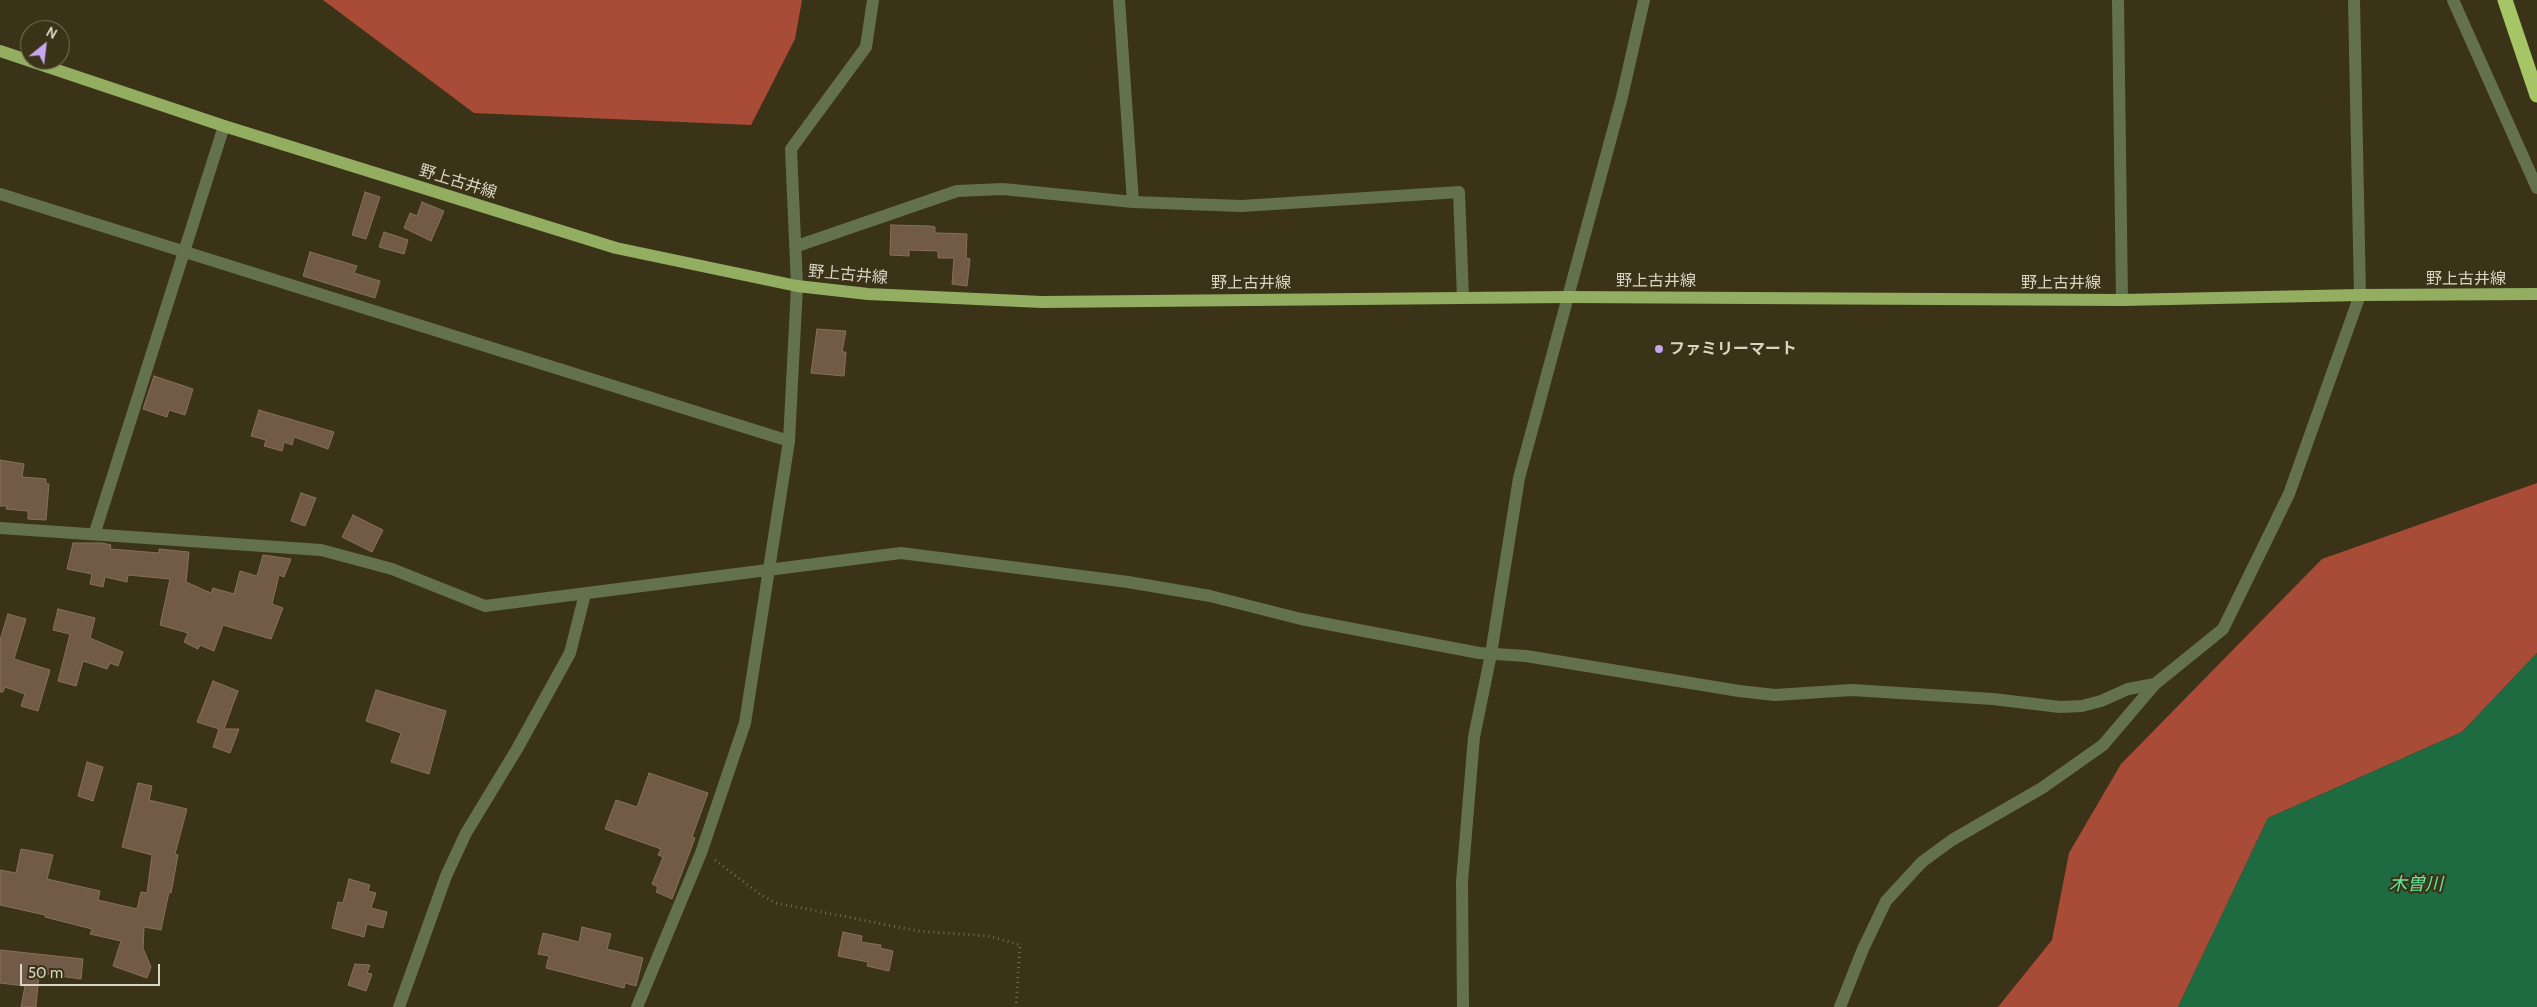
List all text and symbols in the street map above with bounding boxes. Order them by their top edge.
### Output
north arrow [20,20,70,70]
text: N [43,22,60,43]
street label: 野上古井線 [417,161,499,203]
street label: 野上古井線 [807,262,889,288]
street label: 野上古井線 [2426,269,2506,289]
street label: 野上古井線 [1616,271,1696,291]
street label: 野上古井線 [1211,273,1291,293]
street label: 野上古井線 [2021,273,2101,293]
place label: ファミリーマート [1669,339,1797,359]
marker: ファミリーマート [1653,343,1665,355]
water label: 木曽川 [2389,874,2443,896]
scale bar [22,954,162,986]
text: 50 m [28,964,63,982]

